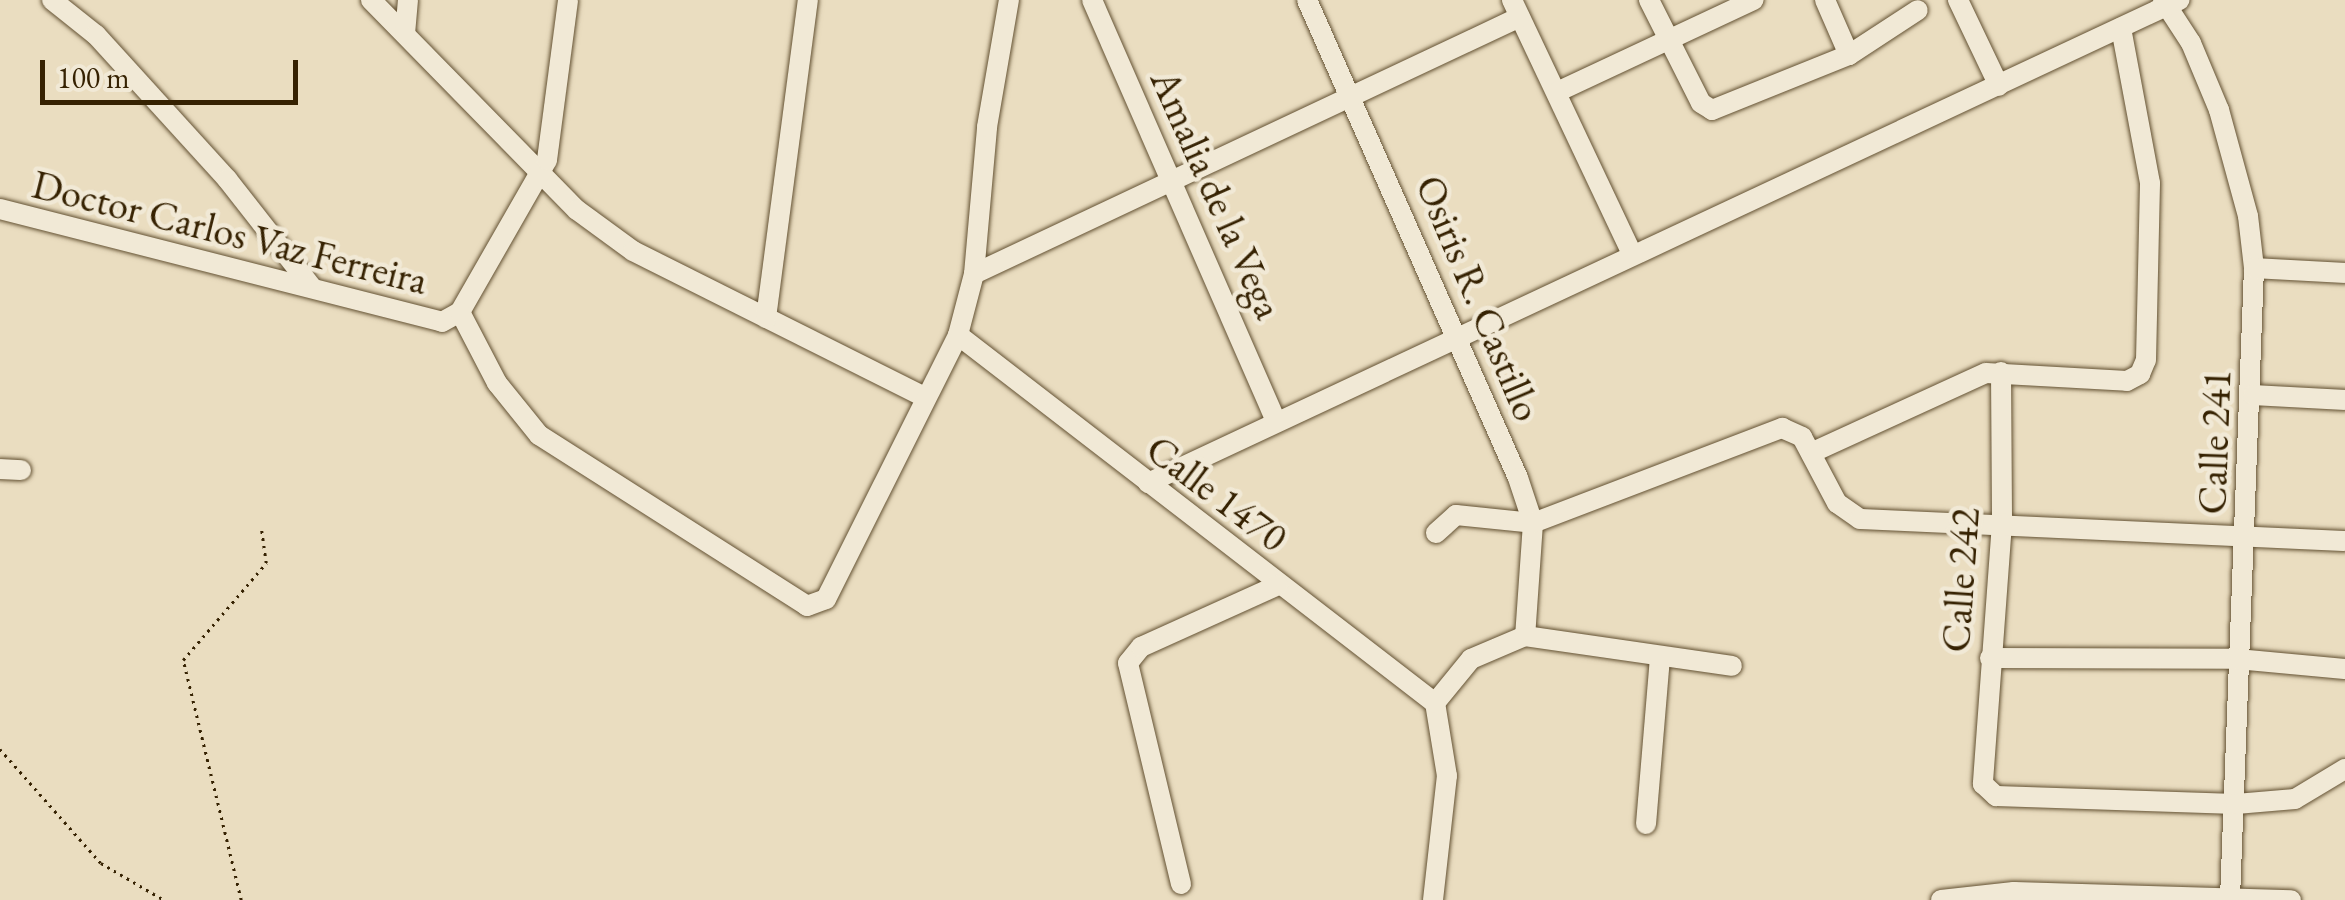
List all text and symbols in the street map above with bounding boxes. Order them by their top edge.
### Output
scale bar [45,40,302,102]
text: 100 m [57,58,130,97]
street label: Amalia de la Vega [1141,62,1293,326]
street label: Doctor Carlos Vaz Ferreira [27,160,433,304]
street label: Osiris R. Castillo [1406,168,1552,428]
street label: Calle 241 [2187,369,2241,515]
street label: Calle 1470 [1137,424,1297,562]
street label: Calle 242 [1931,506,1989,654]

